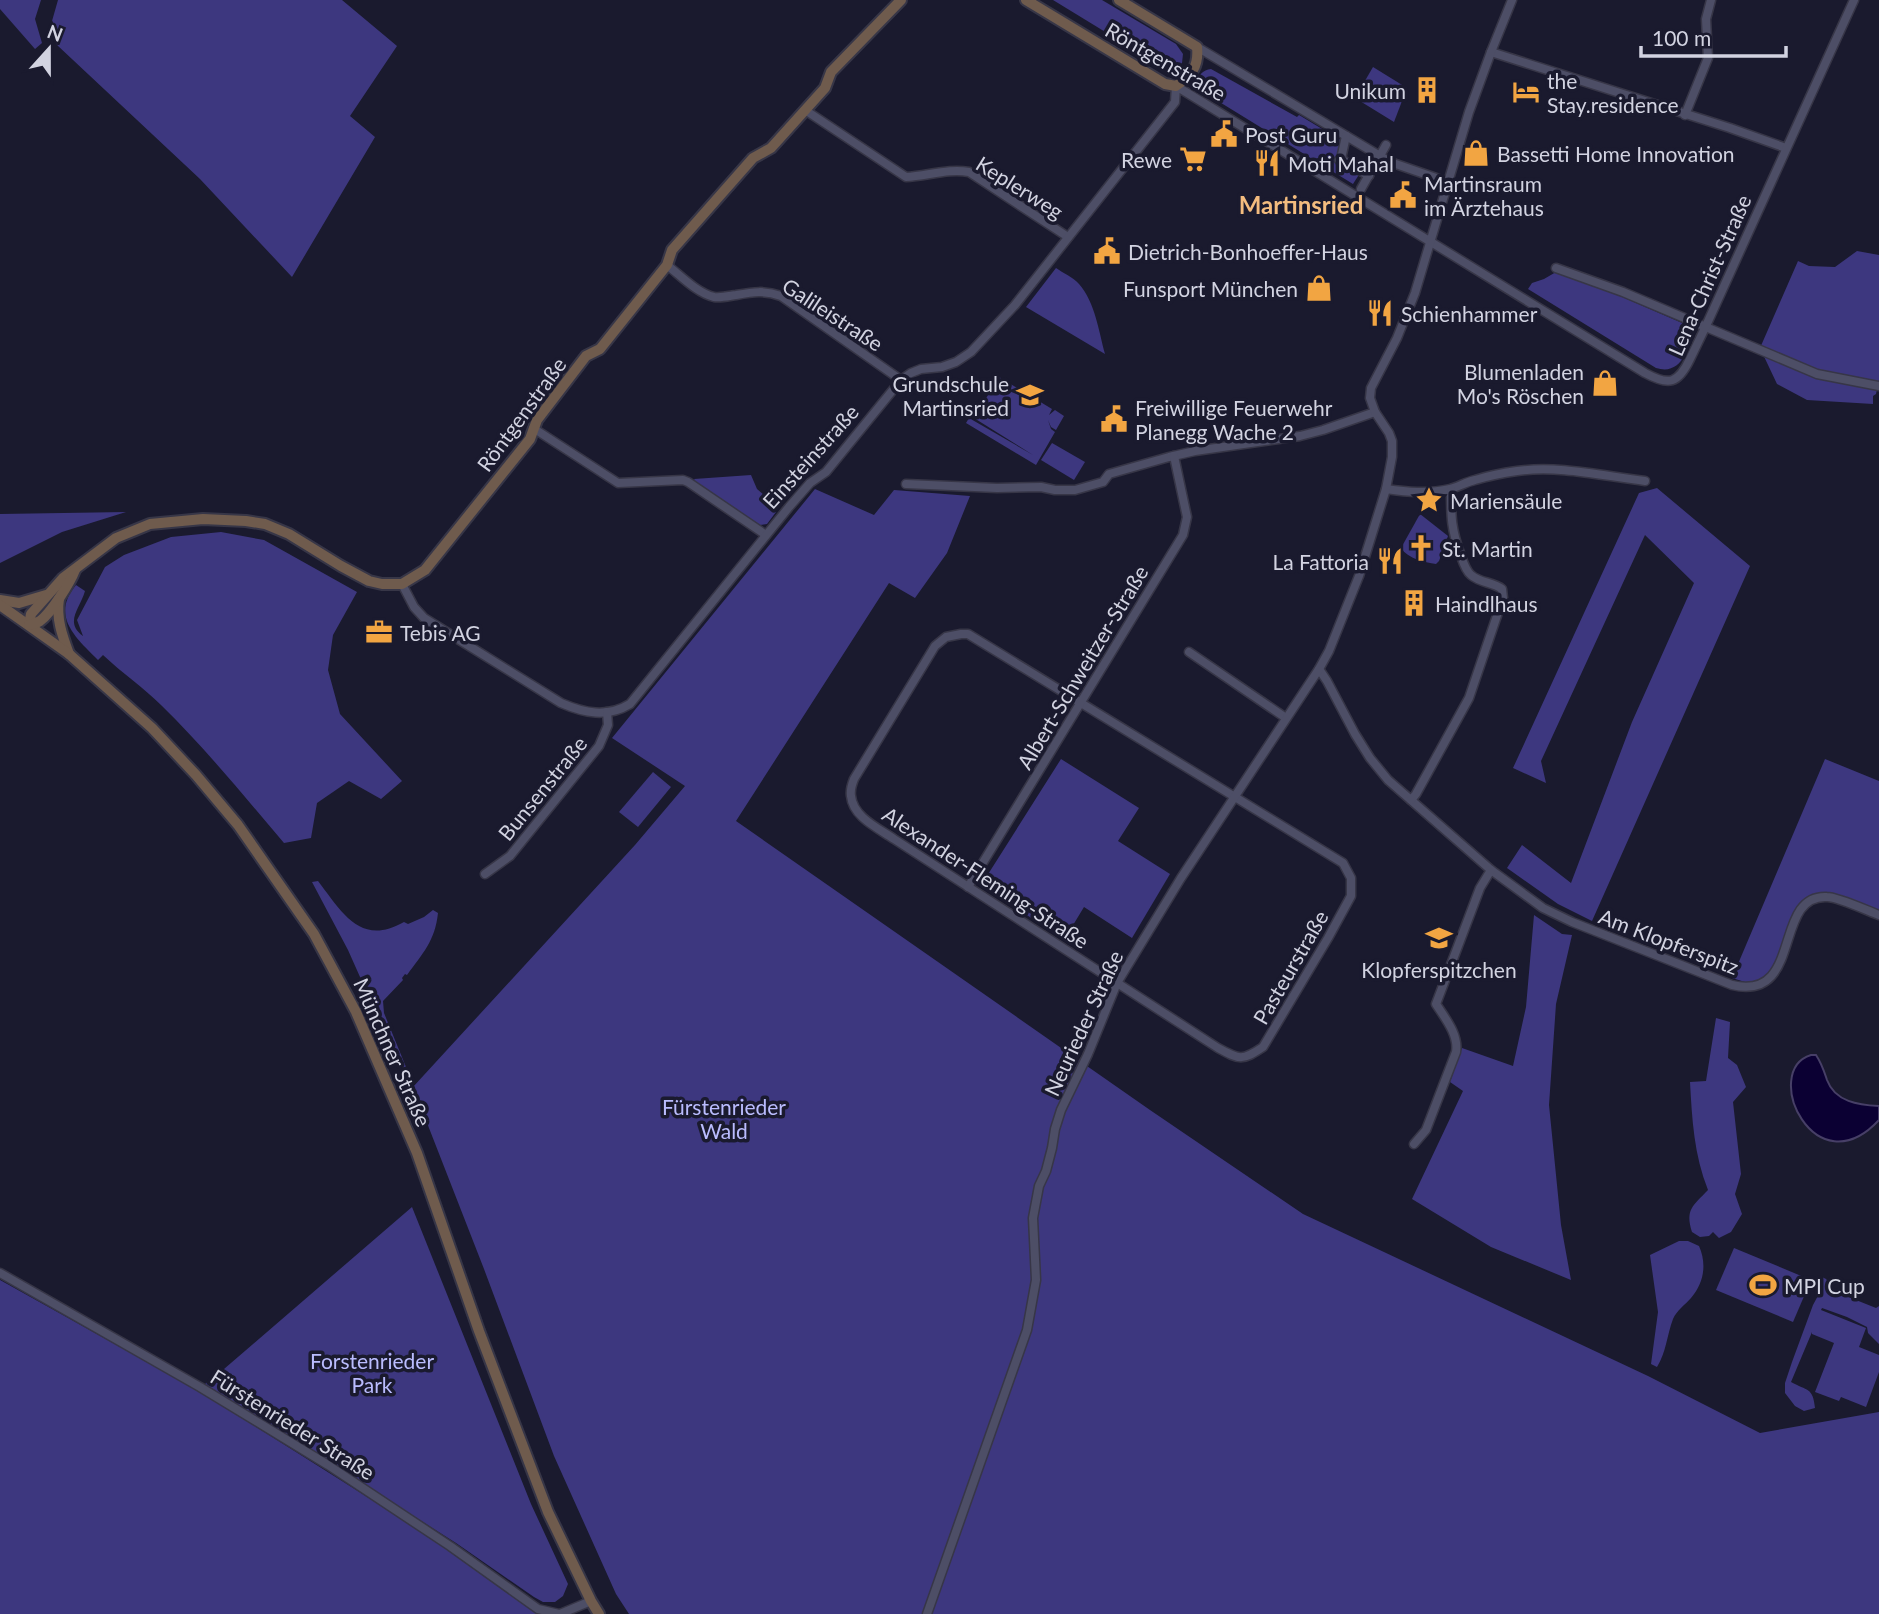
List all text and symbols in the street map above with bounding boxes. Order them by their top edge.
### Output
north arrow [14,14,84,84]
scale bar [1641,14,1786,58]
street label: Röntgenstraße [1101,16,1231,106]
text: N [44,19,66,46]
text: 100 m [1652,25,1711,50]
place label: the Stay.residence [1547,68,1679,117]
building icon: Unikum [1412,75,1442,105]
hotel icon: the Stay.residence [1511,77,1541,107]
place label: Unikum [1334,78,1406,103]
public building icon: Post Guru [1209,119,1239,149]
place label: Post Guru [1245,122,1337,147]
shop icon: Bassetti Home Innovation [1461,138,1491,168]
place label: Bassetti Home Innovation [1497,141,1735,166]
supermarket icon: Rewe [1178,144,1208,174]
place label: Rewe [1121,147,1172,172]
restaurant icon: Moti Mahal [1252,148,1282,178]
street label: Keplerweg [972,150,1068,224]
place label: Moti Mahal [1288,151,1394,176]
place label: Martinsraum im Ärztehaus [1424,171,1544,220]
public building icon: Martinsraum im Ärztehaus [1388,180,1418,210]
district label: Martinsried [1239,190,1363,219]
street label: Lena-Christ-Straße [1662,191,1756,359]
public building icon: Dietrich-Bonhoeffer-Haus [1092,236,1122,266]
place label: Dietrich-Bonhoeffer-Haus [1128,239,1368,264]
street label: Galileistraße [778,272,888,356]
shop icon: Funsport München [1304,273,1334,303]
place label: Funsport München [1123,276,1298,301]
restaurant icon: Schienhammer [1365,298,1395,328]
place label: Schienhammer [1401,301,1538,326]
street label: Röntgenstraße [471,352,571,476]
place label: Blumenladen Mo's Röschen [1457,359,1584,408]
shop icon: Blumenladen Mo's Röschen [1590,368,1620,398]
place label: Grundschule Martinsried [892,371,1009,420]
school or university icon: Grundschule Martinsried [1015,380,1045,410]
place label: Freiwillige Feuerwehr Planegg Wache 2 [1135,395,1333,444]
street label: Einsteinstraße [757,399,863,513]
public building icon: Freiwillige Feuerwehr Planegg Wache 2 [1099,404,1129,434]
place icon: Mariensäule [1414,485,1444,515]
place label: Mariensäule [1450,488,1562,513]
church icon: St. Martin [1406,533,1436,563]
place label: St. Martin [1442,536,1533,561]
restaurant icon: La Fattoria [1375,546,1405,576]
place label: La Fattoria [1272,549,1369,574]
street label: Albert-Schweitzer-Straße [1011,561,1153,773]
building icon: Haindlhaus [1399,588,1429,618]
place label: Haindlhaus [1435,591,1538,616]
office icon: Tebis AG [364,617,394,647]
place label: Tebis AG [400,620,481,645]
street label: Bunsenstraße [492,731,592,845]
street label: Alexander-Fleming-Straße [878,801,1094,953]
street label: Am Klopferspitz [1596,903,1742,979]
street label: Pasteurstraße [1247,906,1333,1028]
school or university icon: Klopferspitzchen [1424,923,1454,953]
street label: Neurieder Straße [1038,946,1128,1100]
place label: Klopferspitzchen [1361,957,1517,982]
street label: Münchner Straße [349,974,437,1130]
park label: Fürstenrieder Wald [662,1094,786,1143]
sports icon: MPI Cup [1748,1270,1778,1300]
place label: MPI Cup [1784,1273,1865,1298]
park label: Forstenrieder Park [310,1348,434,1397]
street label: Fürstenrieder Straße [206,1363,380,1485]

